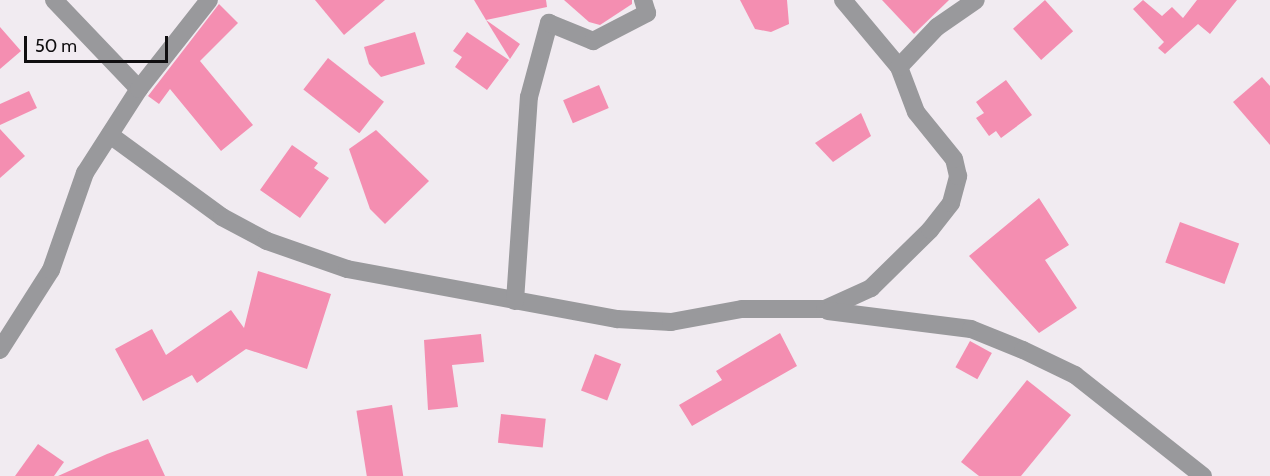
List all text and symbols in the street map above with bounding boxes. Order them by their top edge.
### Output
scale bar [27,24,171,62]
text: 50 m [35,35,77,57]

